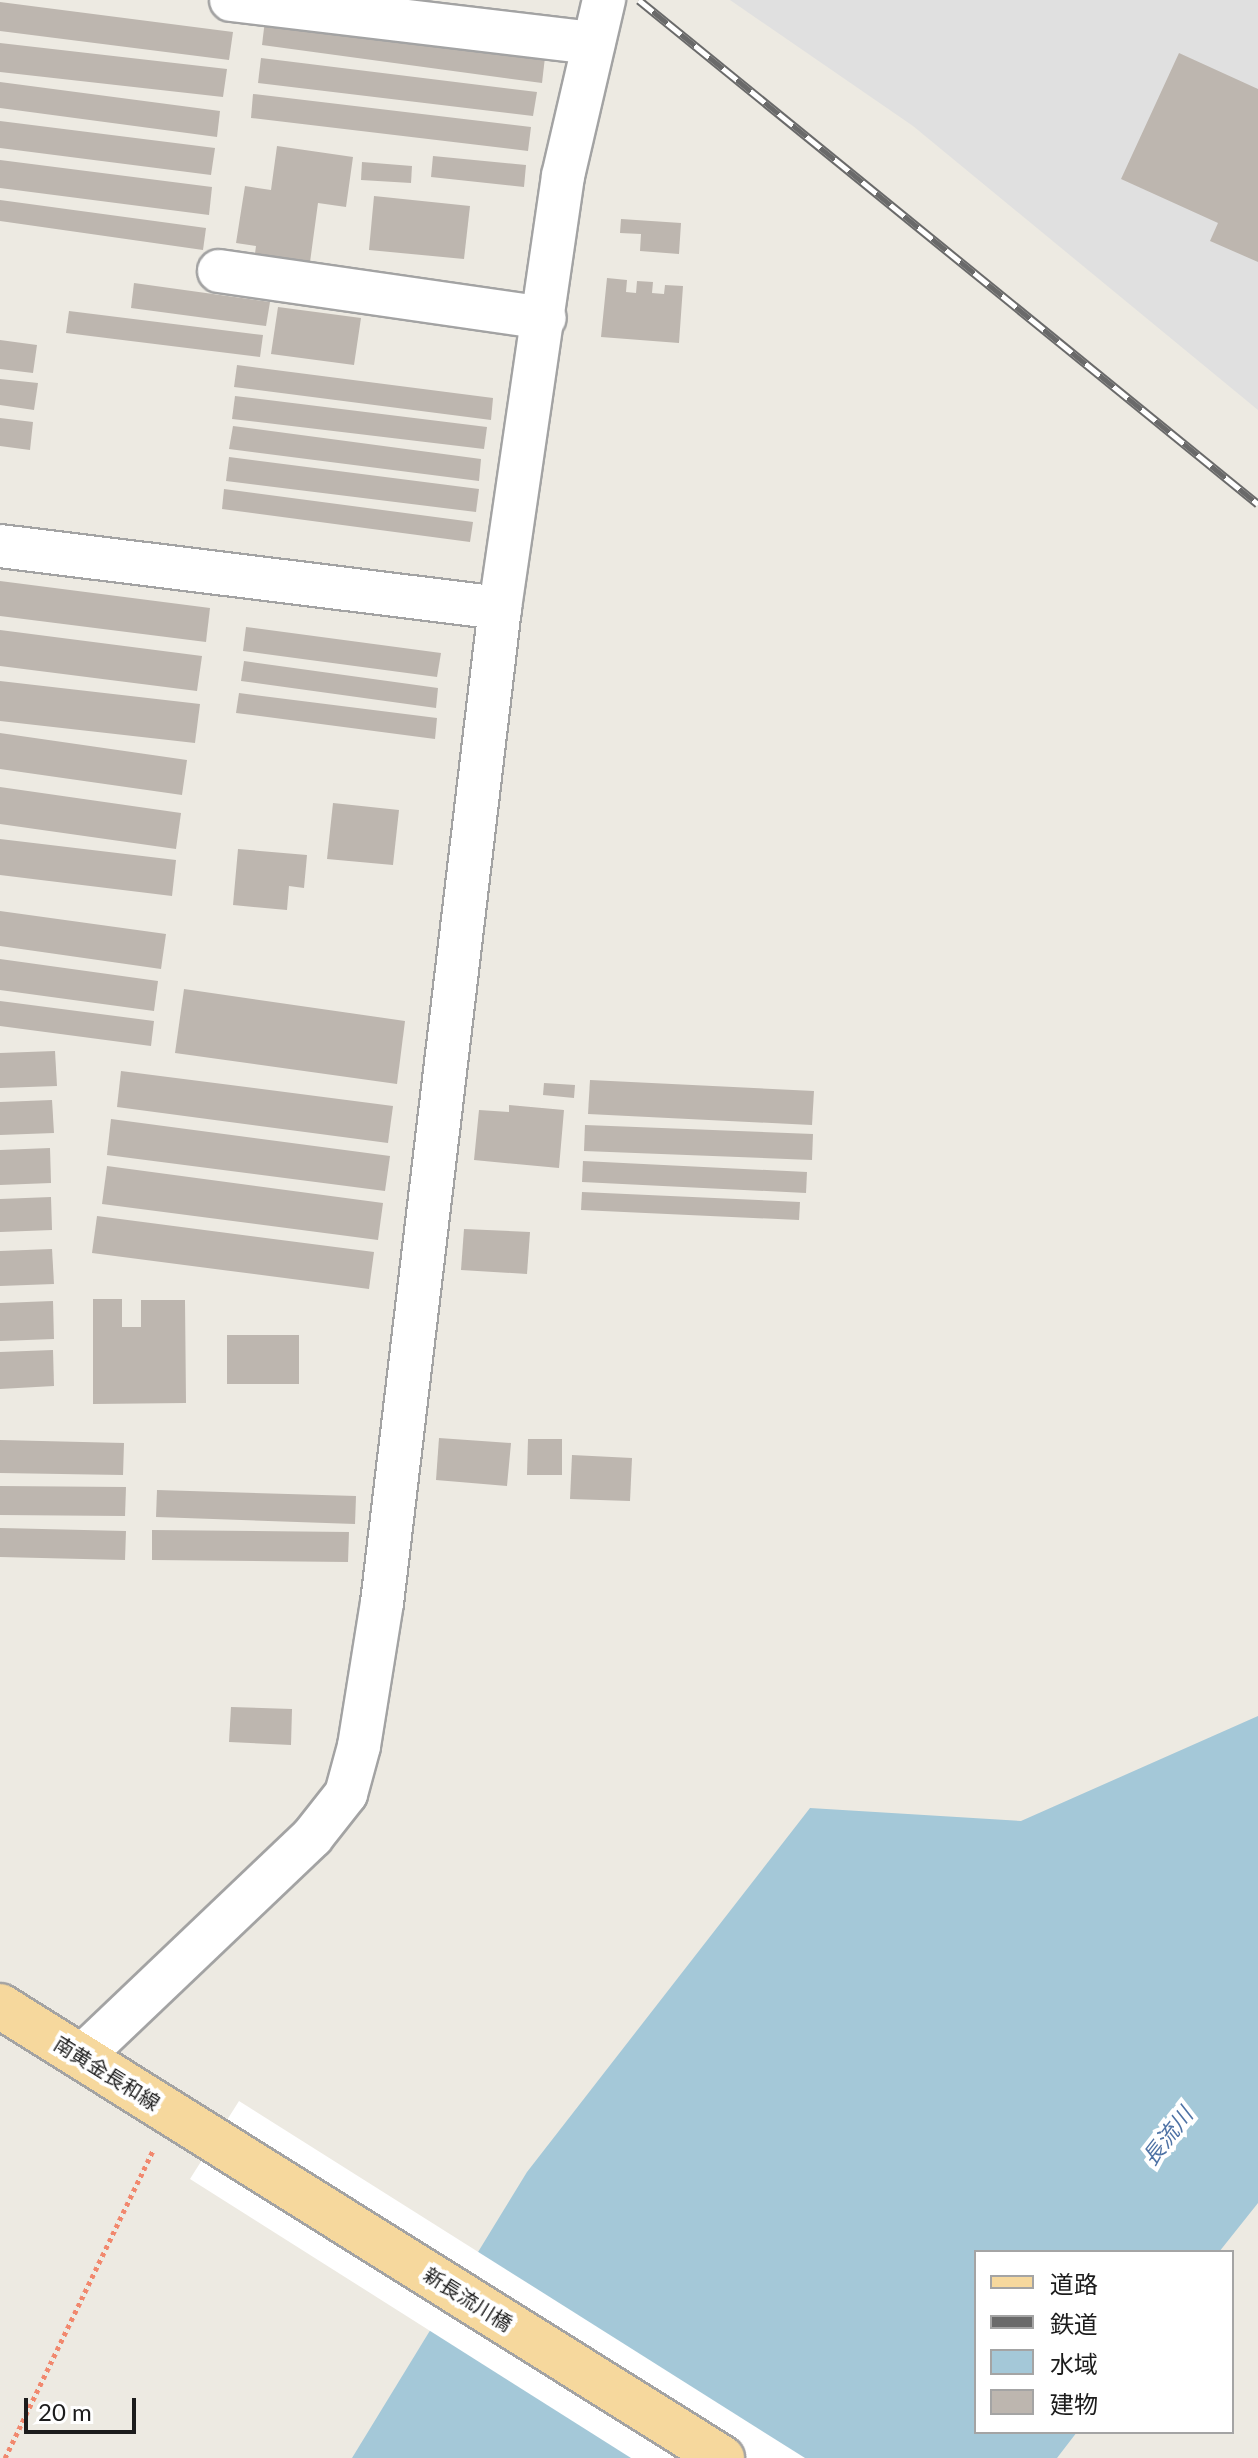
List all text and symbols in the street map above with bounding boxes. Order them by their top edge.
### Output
street label: 南黄金長和線 [50,2031,164,2115]
water label: 長流川 [1136,2102,1198,2170]
legend [974,2250,1234,2434]
street label: 新長流川橋 [419,2262,517,2336]
text: 道路 [1050,2269,1098,2298]
text: 鉄道 [1050,2309,1098,2338]
text: 水域 [1050,2349,1098,2378]
scale bar [28,2382,140,2432]
text: 建物 [1050,2389,1098,2418]
text: 20 m [38,2397,92,2426]

